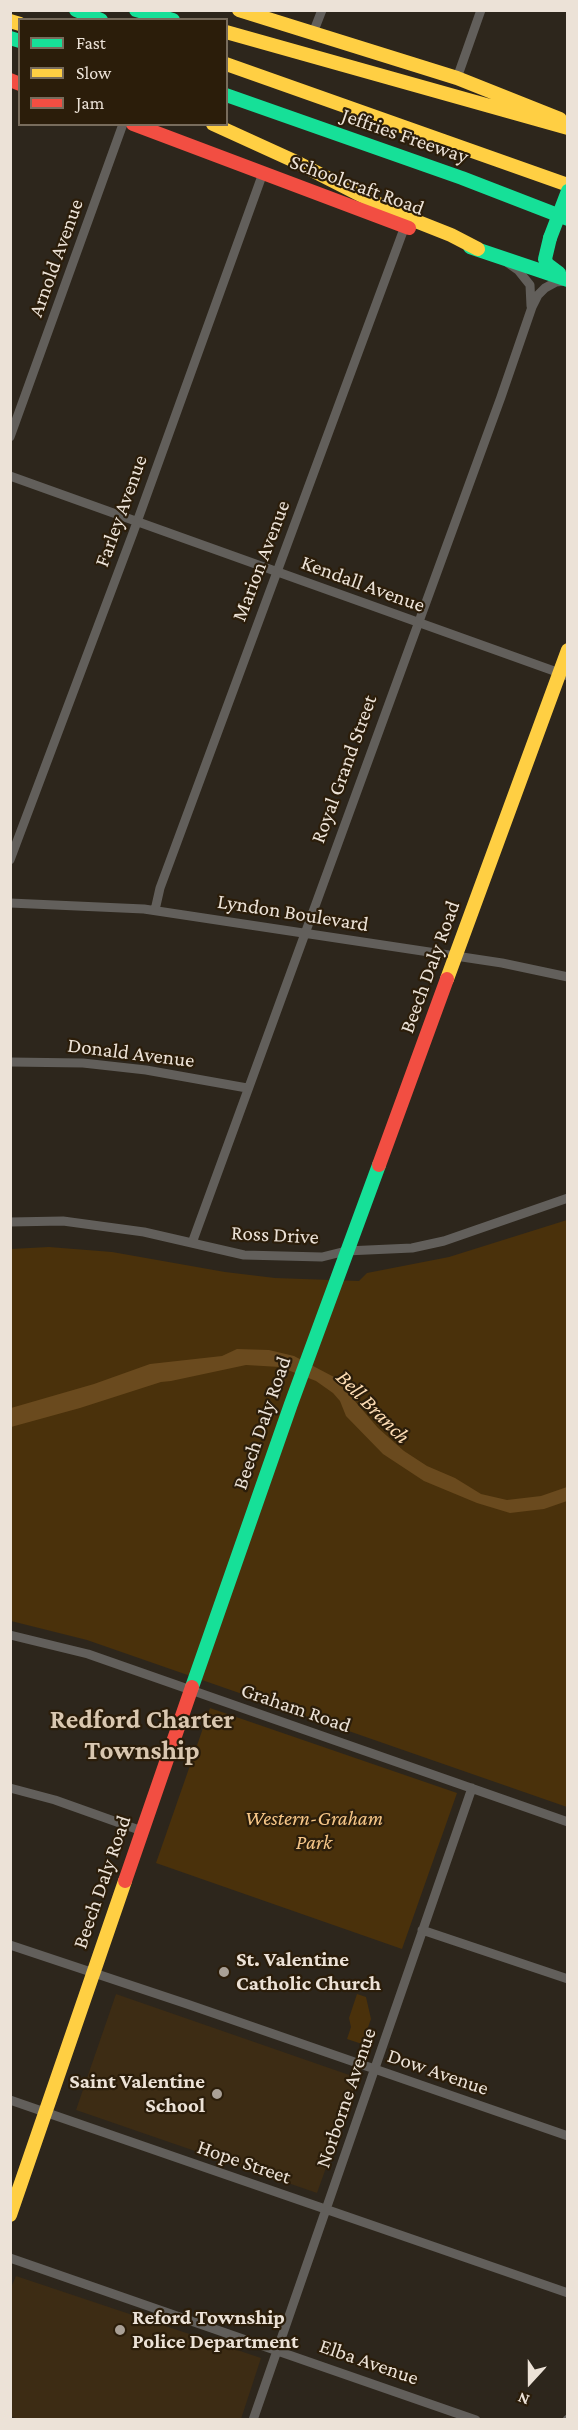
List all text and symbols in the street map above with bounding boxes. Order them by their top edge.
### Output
legend [18,18,228,126]
text: Fast [76,33,106,53]
text: Slow [76,63,111,83]
text: Jam [76,93,104,113]
street label: Jeffries Freeway [338,103,472,169]
street label: Schoolcraft Road [286,149,428,221]
street label: Arnold Avenue [23,196,89,320]
street label: Farley Avenue [89,452,153,570]
street label: Marion Avenue [226,497,296,625]
street label: Kendall Avenue [298,550,428,618]
street label: Royal Grand Street [305,691,383,847]
street label: Lyndon Boulevard [216,889,370,937]
street label: Beech Daly Road [394,897,466,1037]
street label: Donald Avenue [66,1033,196,1073]
street label: Ross Drive [230,1220,320,1250]
street label: Beech Daly Road [227,1353,297,1493]
water label: Bell Branch [330,1364,416,1450]
street label: Graham Road [238,1677,354,1739]
district label: Redford Charter Township [50,1704,234,1767]
park label: Western-Graham Park [245,1806,383,1856]
street label: Beech Daly Road [67,1812,137,1952]
place label: St. Valentine Catholic Church [236,1947,381,1997]
marker: St. Valentine Catholic Church [217,1965,231,1979]
street label: Norborne Avenue [310,2025,382,2171]
street label: Dow Avenue [384,2043,492,2101]
place label: Saint Valentine School [69,2069,205,2119]
marker: Saint Valentine School [210,2087,224,2101]
street label: Hope Street [194,2134,294,2190]
place label: Reford Township Police Department [132,2305,299,2355]
marker: Reford Township Police Department [113,2323,127,2337]
street label: Elba Avenue [316,2333,422,2391]
north arrow [500,2352,560,2412]
text: N [515,2389,532,2409]

